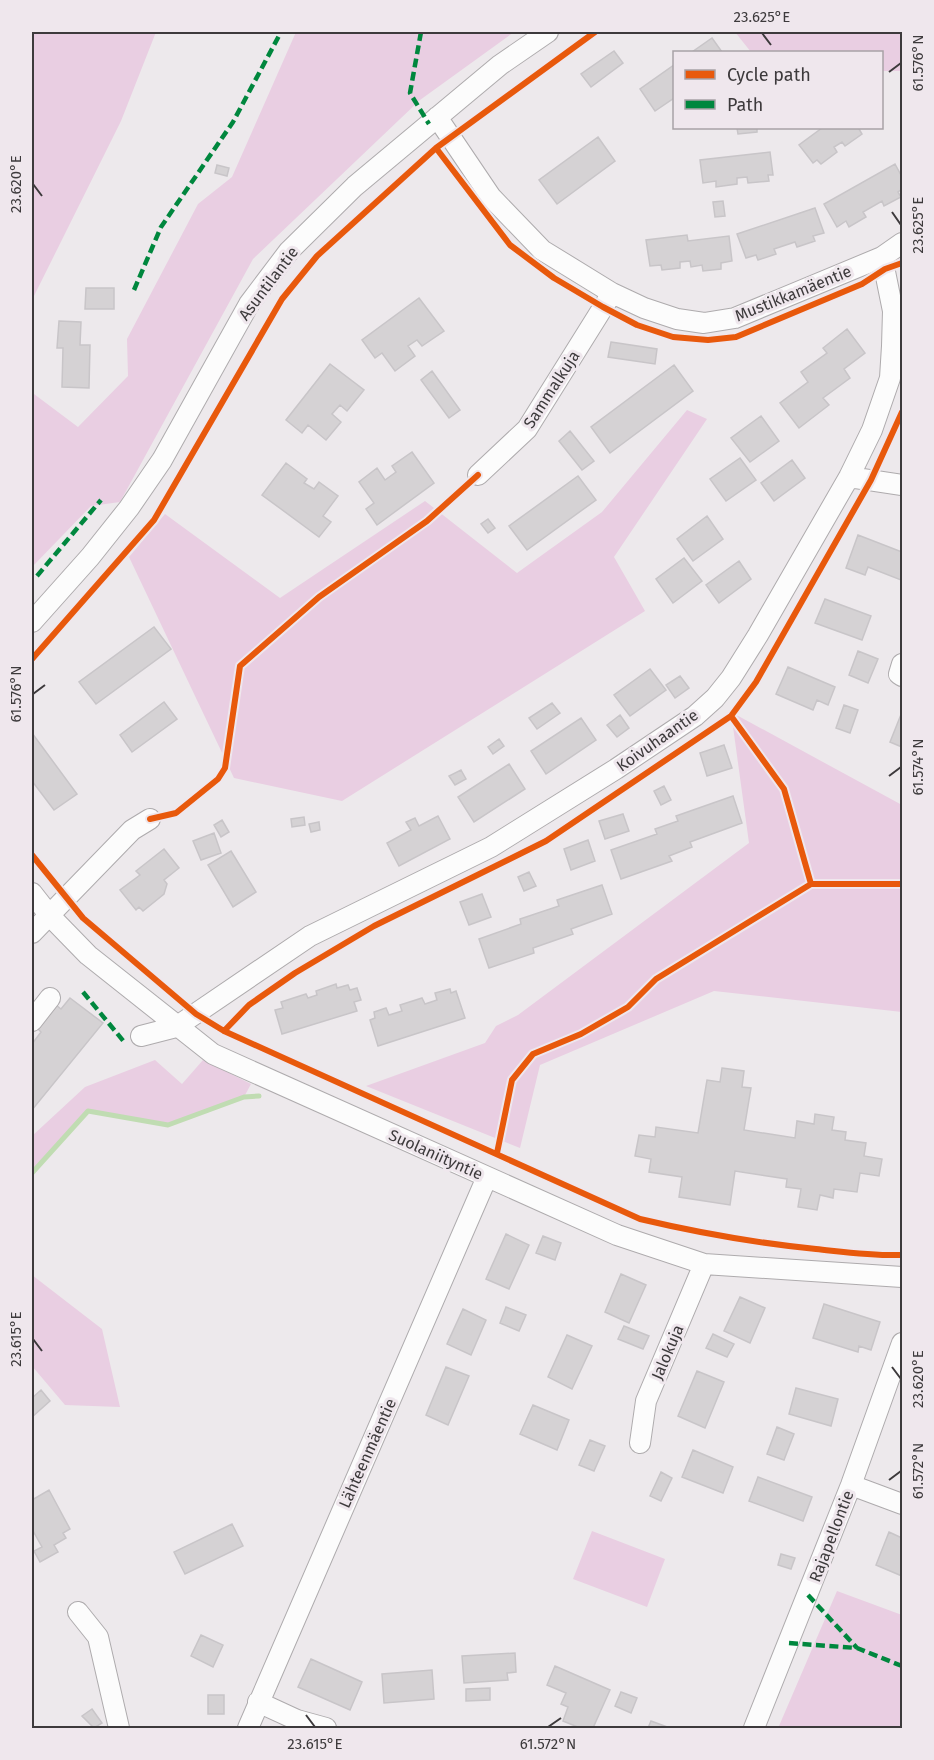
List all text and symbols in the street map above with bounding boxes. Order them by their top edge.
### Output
text: 23.625°E [734,8,790,26]
text: 61.576°N [909,35,927,91]
legend [673,51,883,129]
text: Cycle path [727,64,811,86]
text: Path [727,94,763,116]
text: 23.620°E [7,155,25,213]
text: 23.625°E [909,197,927,253]
street label: Asuntilantie [235,243,302,324]
street label: Mustikkamäentie [732,261,854,325]
street label: Sammalkuja [519,347,584,432]
text: 61.576°N [7,666,25,722]
street label: Koivuhaantie [613,705,702,776]
text: 61.574°N [909,739,927,795]
street label: Suolaniityntie [386,1125,486,1184]
text: 23.615°E [7,1311,25,1367]
street label: Jalokuja [647,1322,688,1383]
text: 23.620°E [909,1350,927,1408]
street label: Lähteenmäentie [335,1396,400,1511]
text: 61.572°N [909,1443,927,1499]
street label: Rajapellontie [805,1488,858,1585]
text: 23.615°E [287,1735,343,1753]
text: 61.572°N [520,1735,576,1753]

